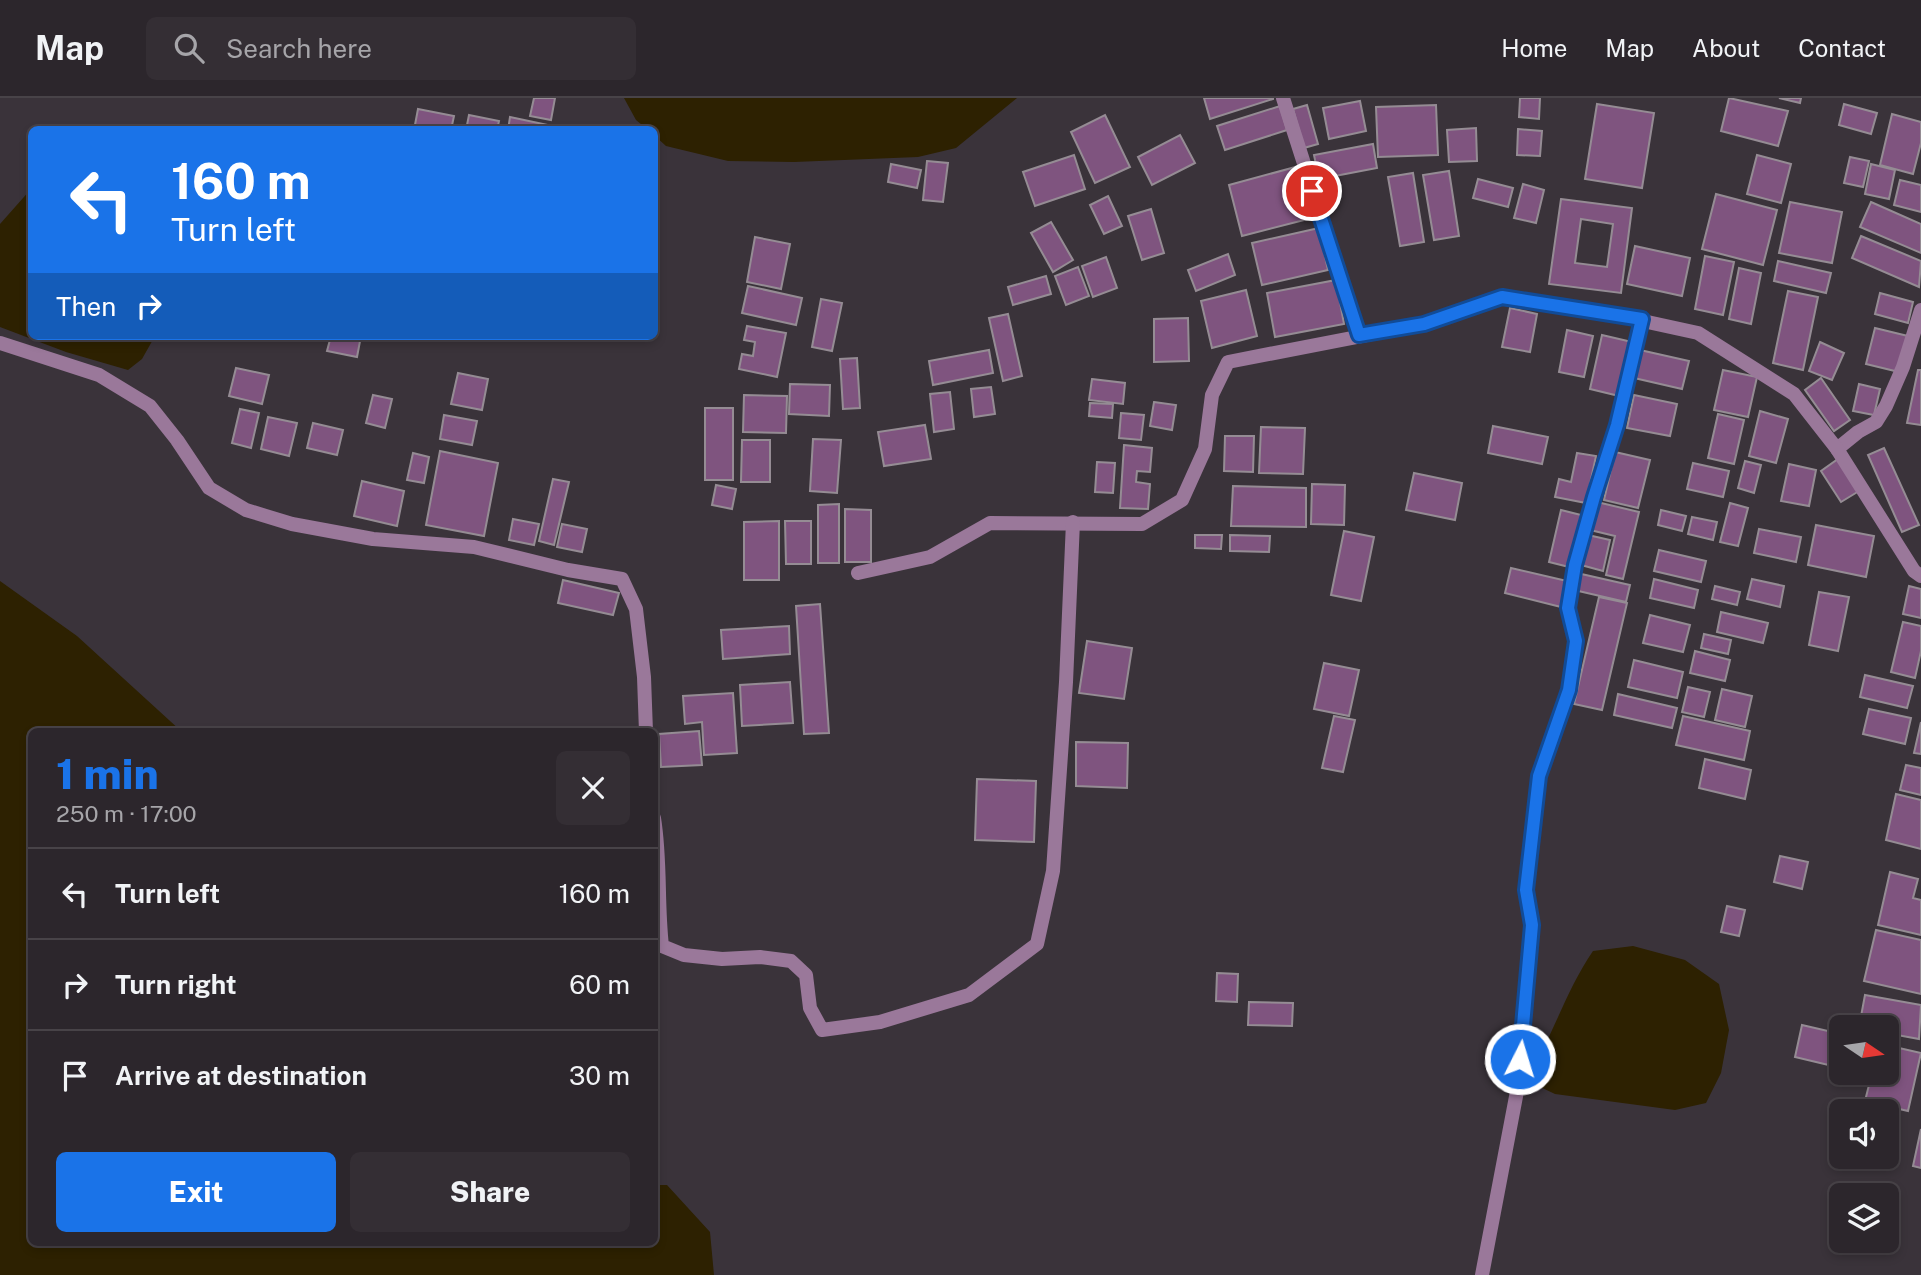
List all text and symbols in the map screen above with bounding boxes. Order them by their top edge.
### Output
search box [146,17,636,80]
text: Map [35,29,104,67]
icon: search [170,29,208,67]
text: Search here [226,33,372,64]
text: Home [1501,34,1567,62]
text: Map [1605,34,1654,62]
text: About [1692,34,1760,62]
text: Contact [1798,34,1886,62]
text: 160 m [171,152,311,210]
icon: left [56,154,147,245]
pin [1282,161,1342,221]
icon: arrive [1293,172,1331,210]
text: Turn left [171,211,296,248]
icon: right [130,287,168,325]
text: Then [56,291,116,322]
text: 1 min [56,749,159,798]
button: close [556,751,630,825]
text: 250 m · 17:00 [56,800,197,827]
icon: left [56,875,94,913]
text: Turn left [115,878,220,909]
text: 160 m [559,878,630,909]
icon: right [56,966,94,1004]
text: Turn right [115,969,237,1000]
text: 60 m [569,969,630,1000]
north arrow [1829,1015,1899,1085]
map controls [1829,1015,1899,1253]
position arrow [1483,1022,1557,1096]
icon: arrive [56,1057,94,1095]
text: Arrive at destination [115,1060,367,1091]
text: 30 m [569,1060,630,1091]
button: sound [1829,1099,1899,1169]
button: Exit [56,1152,336,1232]
button: Share [350,1152,630,1232]
button: layers [1829,1183,1899,1253]

